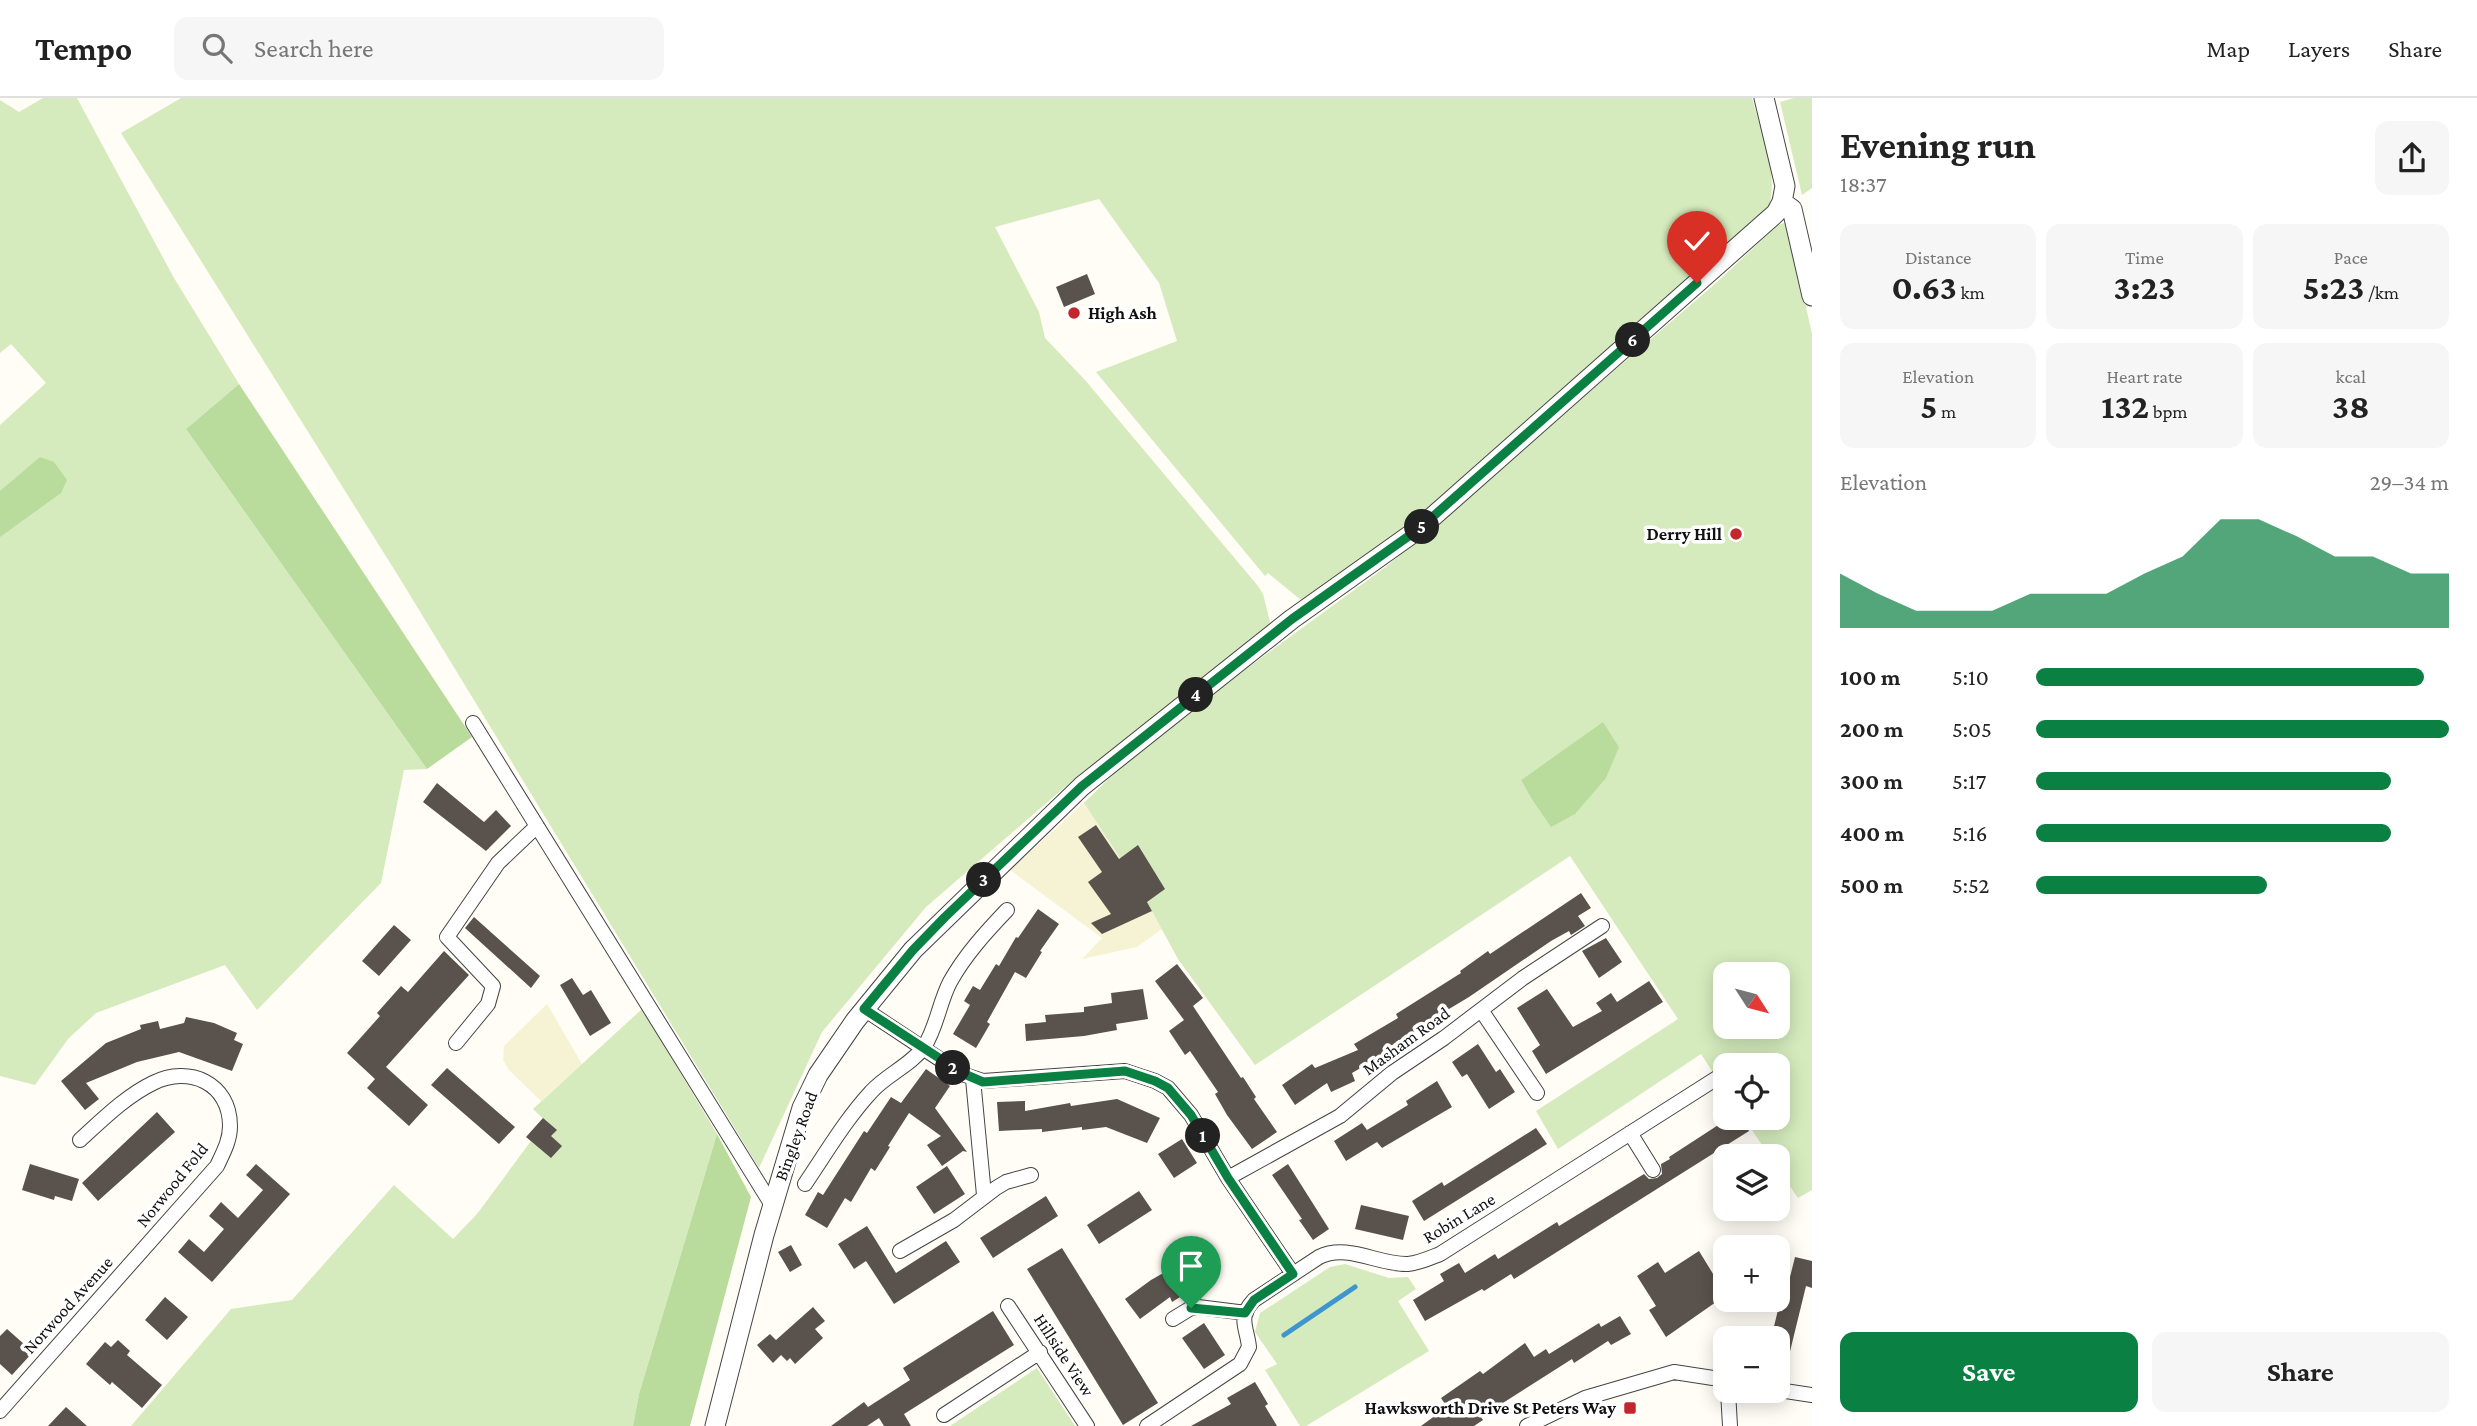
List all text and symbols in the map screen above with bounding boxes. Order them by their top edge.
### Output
search box [174,17,664,80]
icon: search [198,29,236,67]
text: Tempo [35,30,132,67]
text: Search here [254,34,373,63]
text: Map [2206,35,2250,62]
text: Layers [2288,35,2350,62]
text: Share [2388,35,2442,62]
button: share [2375,121,2449,195]
text: Evening run [1840,124,2036,166]
text: 18:37 [1840,171,1887,197]
pin [1667,211,1727,283]
icon: check [1678,222,1716,260]
text: Distance [1905,247,1971,268]
text: Time [2125,247,2164,268]
text: Pace [2334,247,2368,268]
text: 0.63 [1892,268,1957,307]
text: 3:23 [2114,268,2175,307]
text: 5:23 [2303,268,2364,307]
text: km [1957,282,1985,303]
text: /km [2364,282,2399,303]
place label: High Ash [1088,303,1158,323]
marker: High Ash [1066,305,1082,321]
pin: 6 [1616,322,1650,358]
text: 6 [1627,329,1638,350]
text: Elevation [1902,366,1974,387]
text: Heart rate [2107,366,2182,387]
text: kcal [2336,366,2366,387]
text: 5 [1920,387,1937,426]
text: 132 [2101,387,2149,426]
text: 38 [2332,387,2370,426]
text: m [1937,401,1956,422]
text: bpm [2149,401,2188,422]
text: Elevation [1840,469,1927,495]
text: 29–34 m [2370,469,2449,495]
pin: 5 [1404,510,1440,544]
text: 5 [1417,516,1426,537]
place label: Derry Hill [1646,524,1722,544]
marker: Derry Hill [1728,526,1744,542]
text: 100 m [1840,664,1900,690]
text: 5:10 [1952,664,1989,690]
pin: 4 [1178,678,1214,712]
text: 4 [1190,684,1201,705]
text: 200 m [1840,716,1904,742]
text: 5:05 [1952,716,1992,742]
text: 300 m [1840,768,1903,794]
text: 5:17 [1952,768,1986,794]
text: 400 m [1840,820,1904,846]
text: 5:16 [1952,820,1987,846]
pin: 3 [967,862,1002,898]
text: 3 [979,869,988,890]
text: 500 m [1840,872,1903,898]
text: 5:52 [1952,872,1989,898]
north arrow [1713,962,1790,1040]
map controls [1713,962,1790,1403]
street label: Masham Road [1359,1002,1454,1079]
pin: 2 [936,1051,970,1086]
button: locate [1713,1053,1790,1130]
text: 2 [948,1057,957,1078]
street label: Bingley Road [771,1088,822,1183]
pin: 1 [1186,1118,1220,1154]
text: 1 [1199,1125,1206,1146]
street label: Norwood Fold [132,1138,212,1231]
button: layers [1713,1144,1790,1221]
street label: Robin Lane [1419,1189,1499,1247]
button: + [1713,1235,1790,1312]
pin [1161,1236,1221,1308]
icon: arrive [1172,1247,1210,1285]
street label: Norwood Avenue [19,1252,117,1358]
street label: Hillside View [1030,1310,1098,1401]
button: − [1713,1326,1790,1403]
button: Save [1840,1332,2138,1412]
button: Share [2152,1332,2449,1412]
place label: Hawksworth Drive St Peters Way [1365,1398,1616,1418]
marker: Hawksworth Drive St Peters Way [1622,1400,1638,1416]

